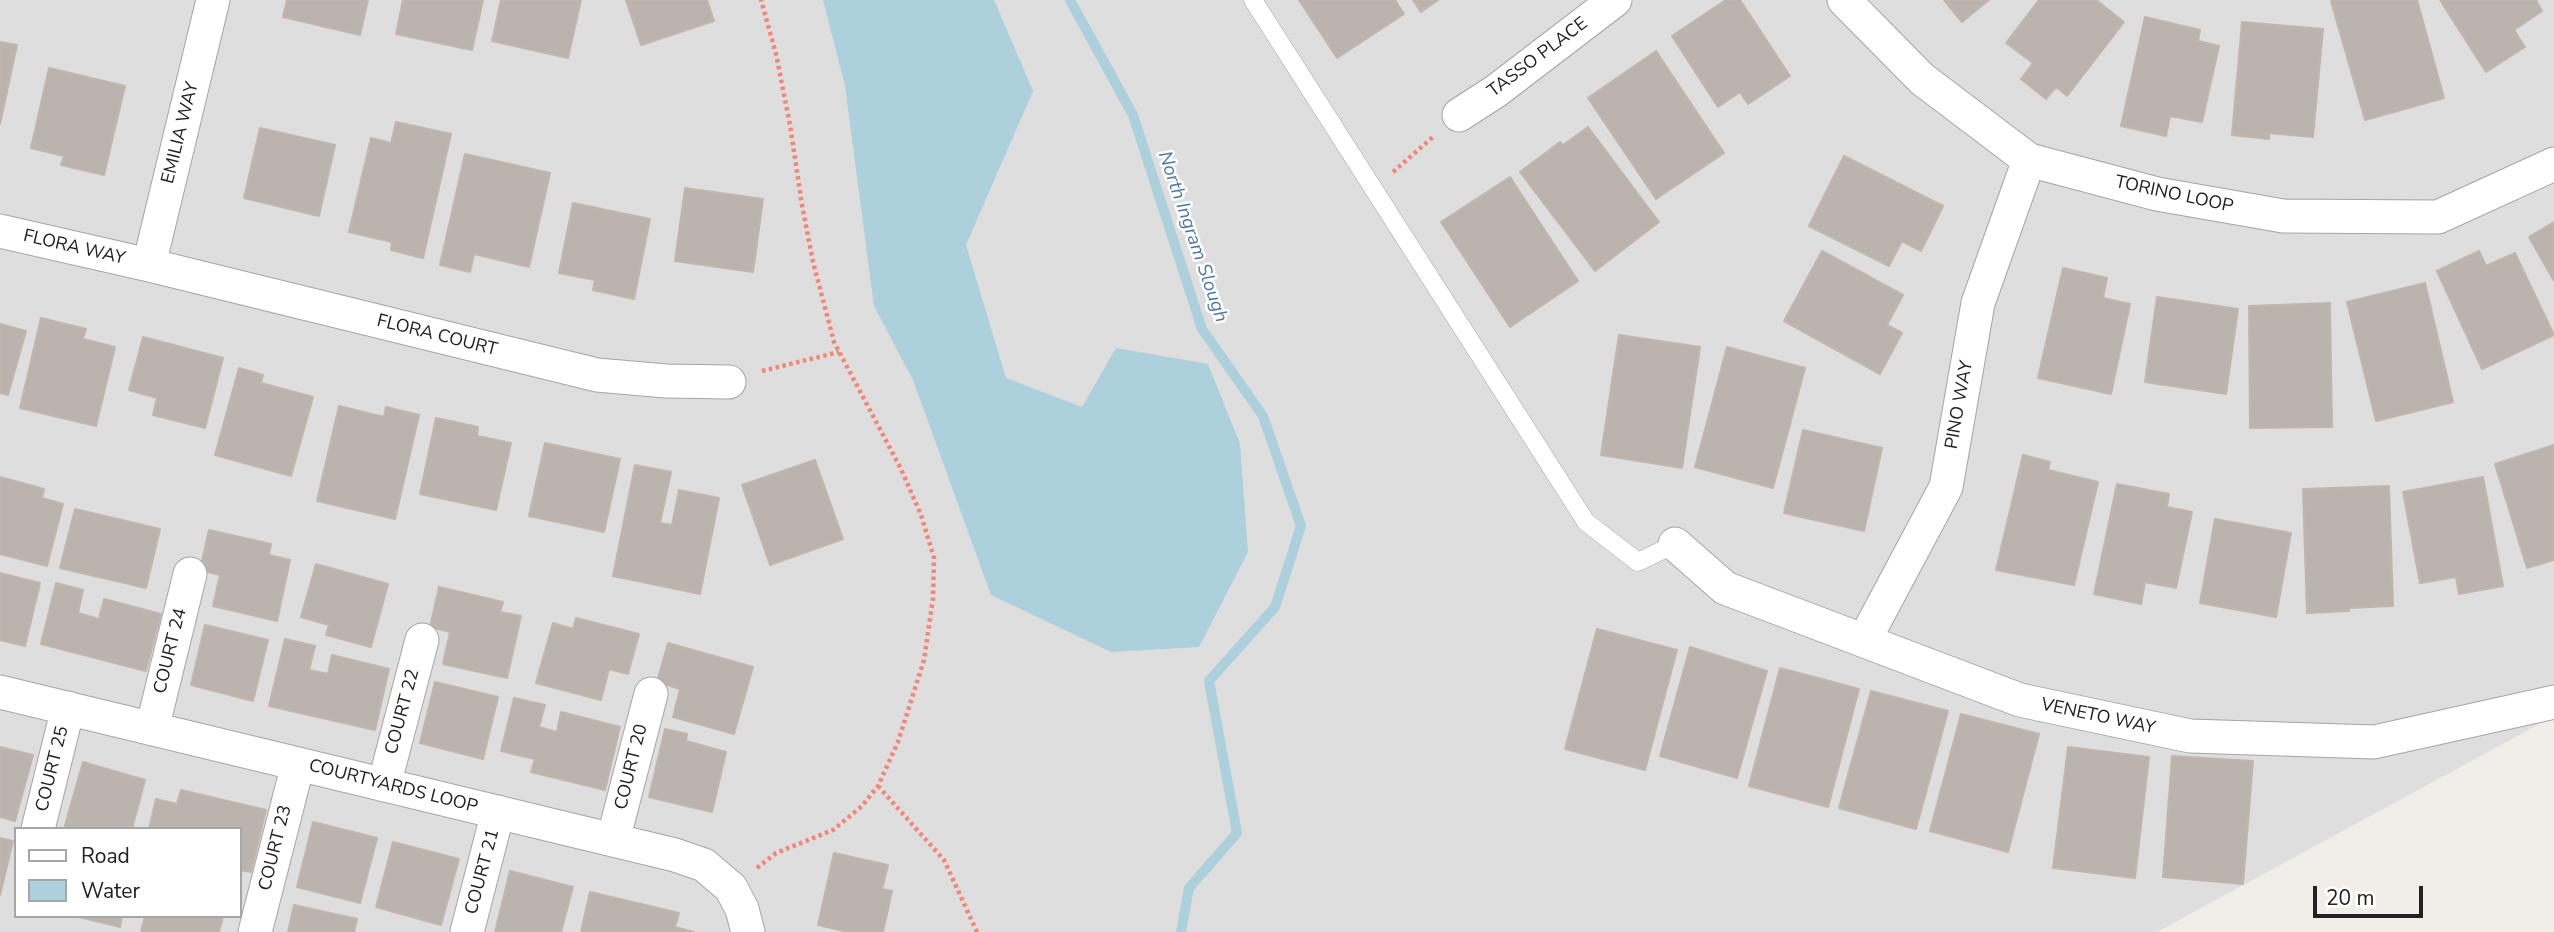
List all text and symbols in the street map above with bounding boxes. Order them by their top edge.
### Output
street label: TASSO PLACE [1484,13,1592,103]
street label: EMILIA WAY [158,80,204,186]
water label: North Ingram Slough [1152,149,1232,325]
street label: TORINO LOOP [2113,172,2235,218]
street label: FLORA WAY [21,226,127,270]
street label: FLORA COURT [374,311,500,361]
street label: PINO WAY [1942,359,1978,451]
street label: COURT 24 [150,606,192,696]
street label: COURT 22 [381,667,425,757]
street label: VENETO WAY [2039,694,2157,740]
street label: COURT 20 [611,722,653,812]
street label: COURT 25 [32,724,74,814]
street label: COURTYARDS LOOP [306,756,480,818]
street label: COURT 23 [255,803,297,893]
legend [14,827,242,918]
street label: COURT 21 [461,827,505,917]
text: Road [81,842,130,870]
scale bar [2316,872,2426,916]
text: Water [81,877,140,905]
text: 20 m [2326,884,2375,912]

